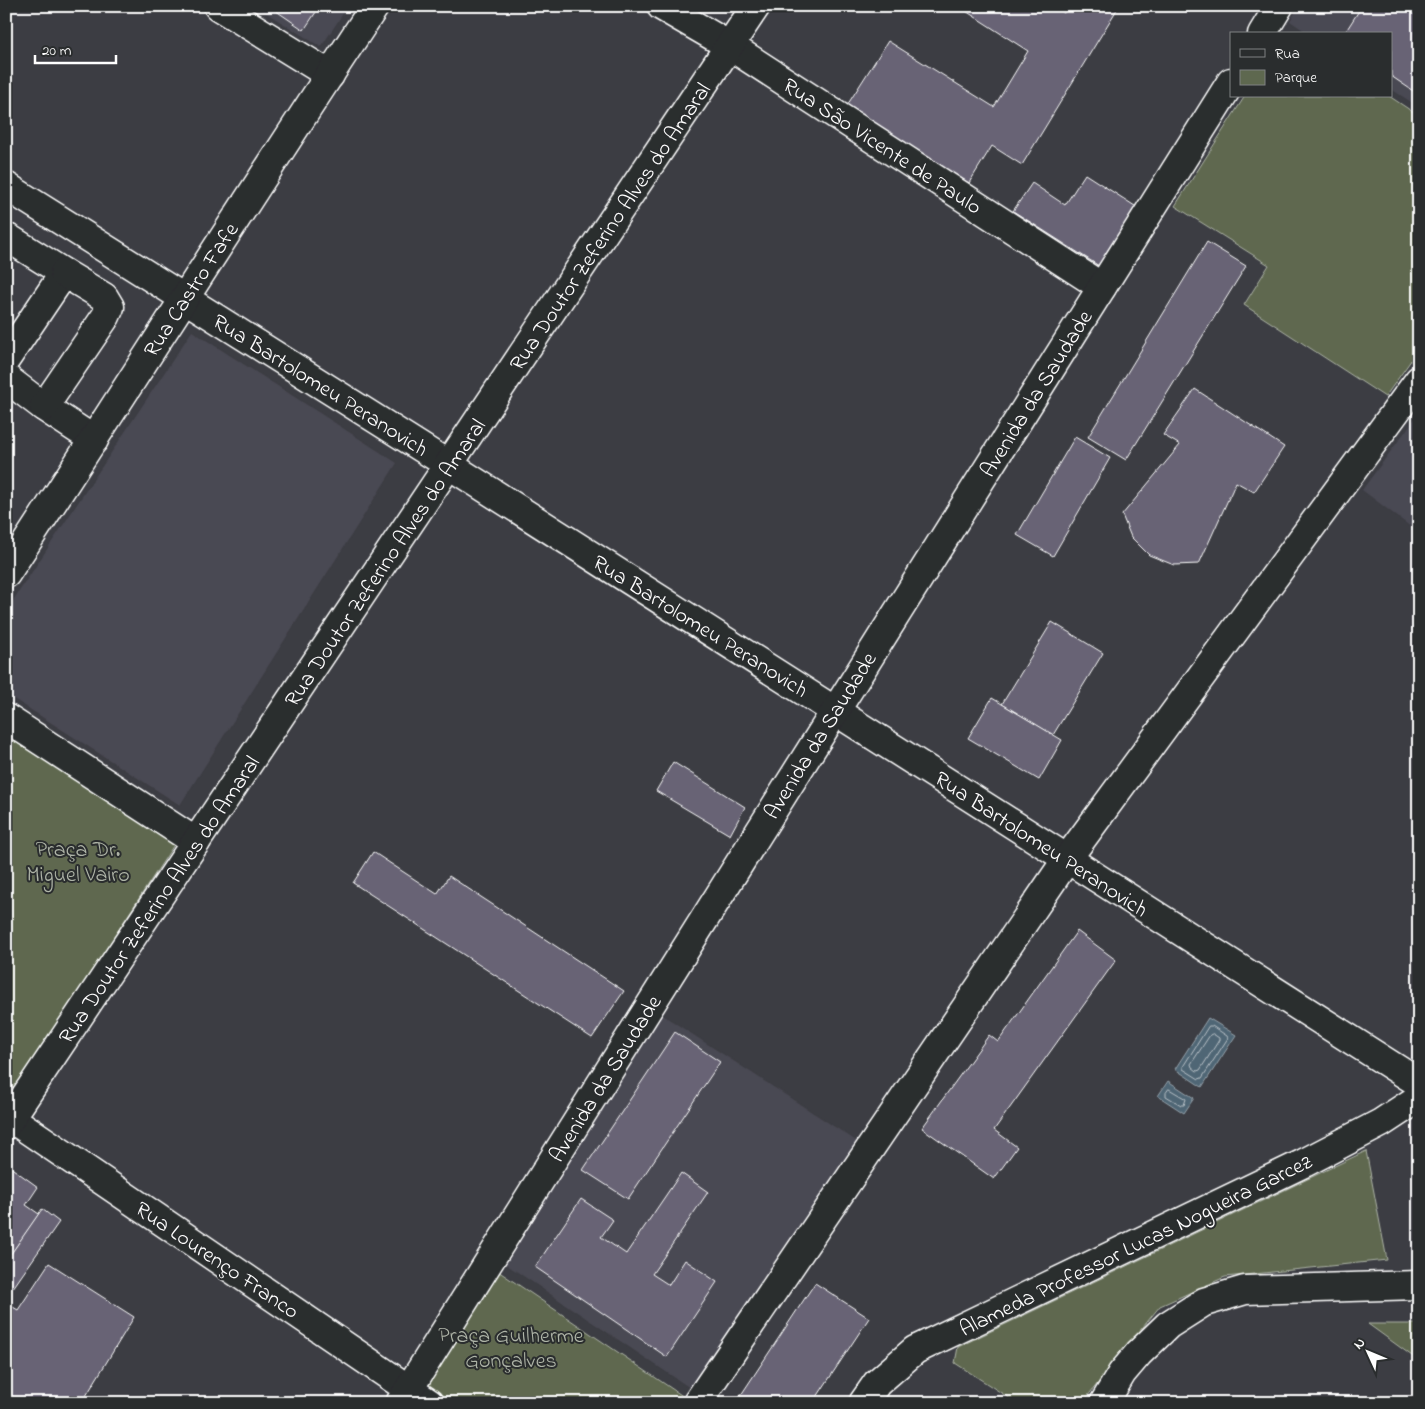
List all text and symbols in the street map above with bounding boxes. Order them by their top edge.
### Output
scale bar [35,32,116,64]
legend [1230,32,1392,98]
text: 20 m [42,40,72,62]
text: Rua [1275,43,1300,65]
text: Parque [1275,67,1317,89]
street label: Rua São Vicente de Paulo [776,71,987,224]
street label: Rua Doutor Zeferino Alves do Amaral [503,77,720,378]
street label: Rua Castro Fafe [137,217,248,364]
street label: Avenida da Saudade [973,305,1102,484]
street label: Rua Bartolomeu Peranovich [205,307,433,466]
street label: Rua Doutor Zeferino Alves do Amaral [278,413,495,714]
street label: Rua Bartolomeu Peranovich [585,548,813,707]
street label: Avenida da Saudade [757,647,886,826]
street label: Rua Doutor Zeferino Alves do Amaral [52,750,269,1051]
street label: Rua Bartolomeu Peranovich [927,764,1153,927]
park label: Praça Dr. Miguel Vairo [26,835,130,893]
street label: Avenida da Saudade [542,990,671,1169]
street label: Alameda Professor Lucas Nogueira Garcez [955,1147,1319,1347]
street label: Rua Lourenço Franco [128,1195,305,1328]
park label: Praça Guilherme Gonçalves [438,1321,584,1378]
north arrow [1342,1326,1392,1376]
text: N [1349,1333,1371,1355]

